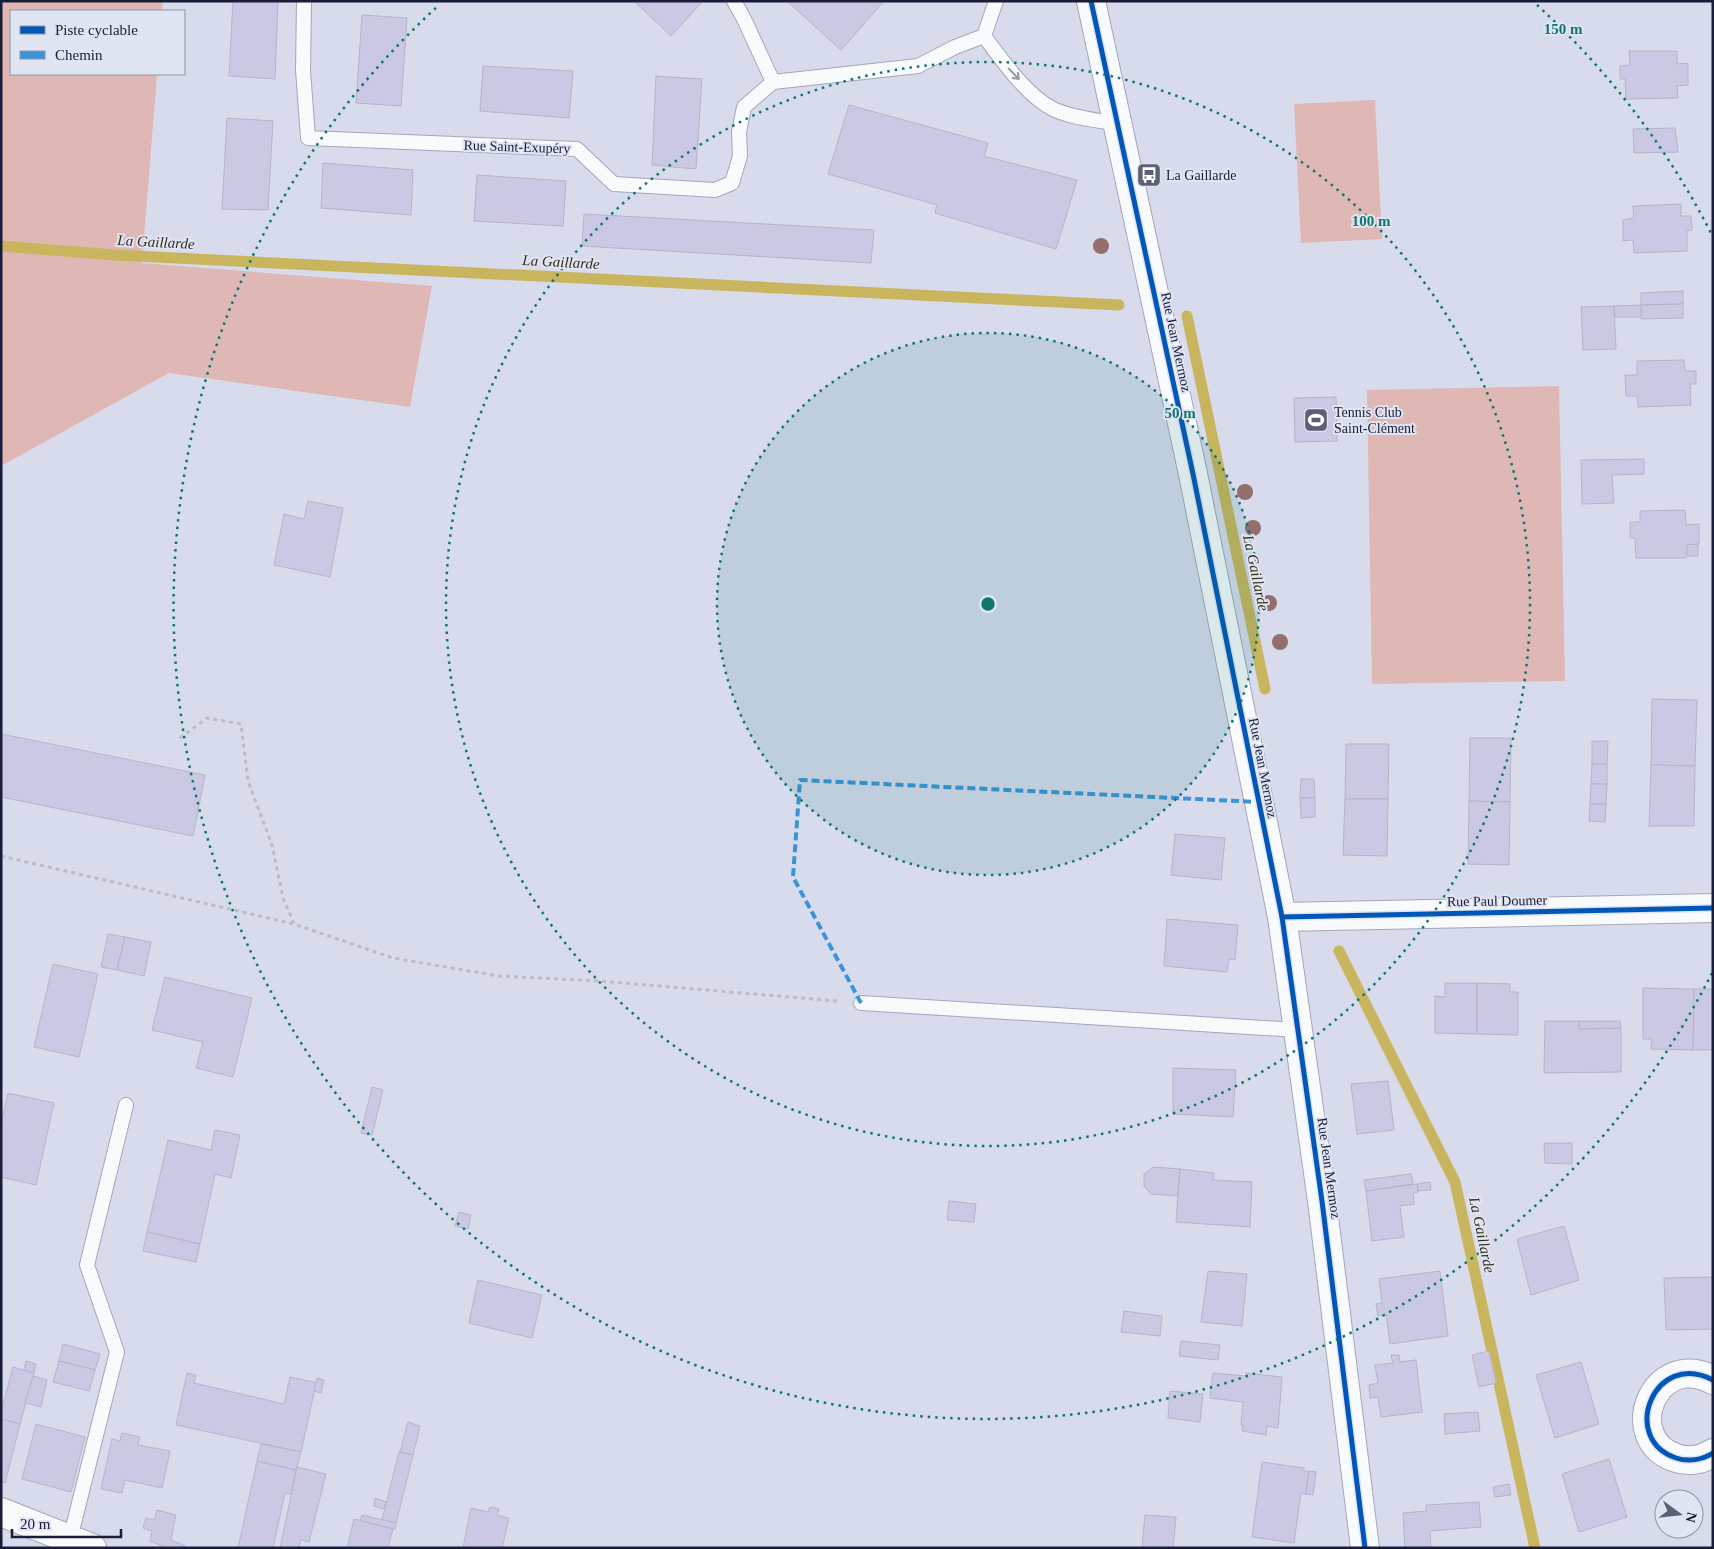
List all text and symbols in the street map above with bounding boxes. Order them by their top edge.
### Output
legend [10,10,185,75]
text: 150 m [1544,21,1583,37]
text: Piste cyclable [55,22,138,38]
text: Chemin [55,47,103,63]
one-way arrow [1008,68,1020,81]
street label: Rue Saint-Exupéry [463,138,571,156]
bus stop icon: La Gaillarde [1136,162,1162,188]
place label: La Gaillarde [1166,168,1236,183]
text: 100 m [1352,213,1391,229]
water label: La Gaillarde [116,232,195,252]
water label: La Gaillarde [521,252,600,272]
street label: Rue Jean Mermoz [1158,291,1194,393]
text: 50 m [1164,405,1196,421]
place label: Tennis Club Saint-Clément [1334,405,1415,436]
sports icon: Tennis Club Saint-Clément [1303,407,1329,433]
water label: La Gaillarde [1240,533,1272,613]
centre of rings [979,595,997,613]
street label: Rue Jean Mermoz [1246,717,1280,819]
street label: Rue Paul Doumer [1447,893,1548,909]
street label: Rue Jean Mermoz [1314,1117,1344,1219]
water label: La Gaillarde [1466,1195,1498,1275]
north arrow [1654,1489,1704,1539]
scale bar [12,1506,121,1538]
text: N [1683,1510,1700,1524]
text: 20 m [20,1516,51,1532]

